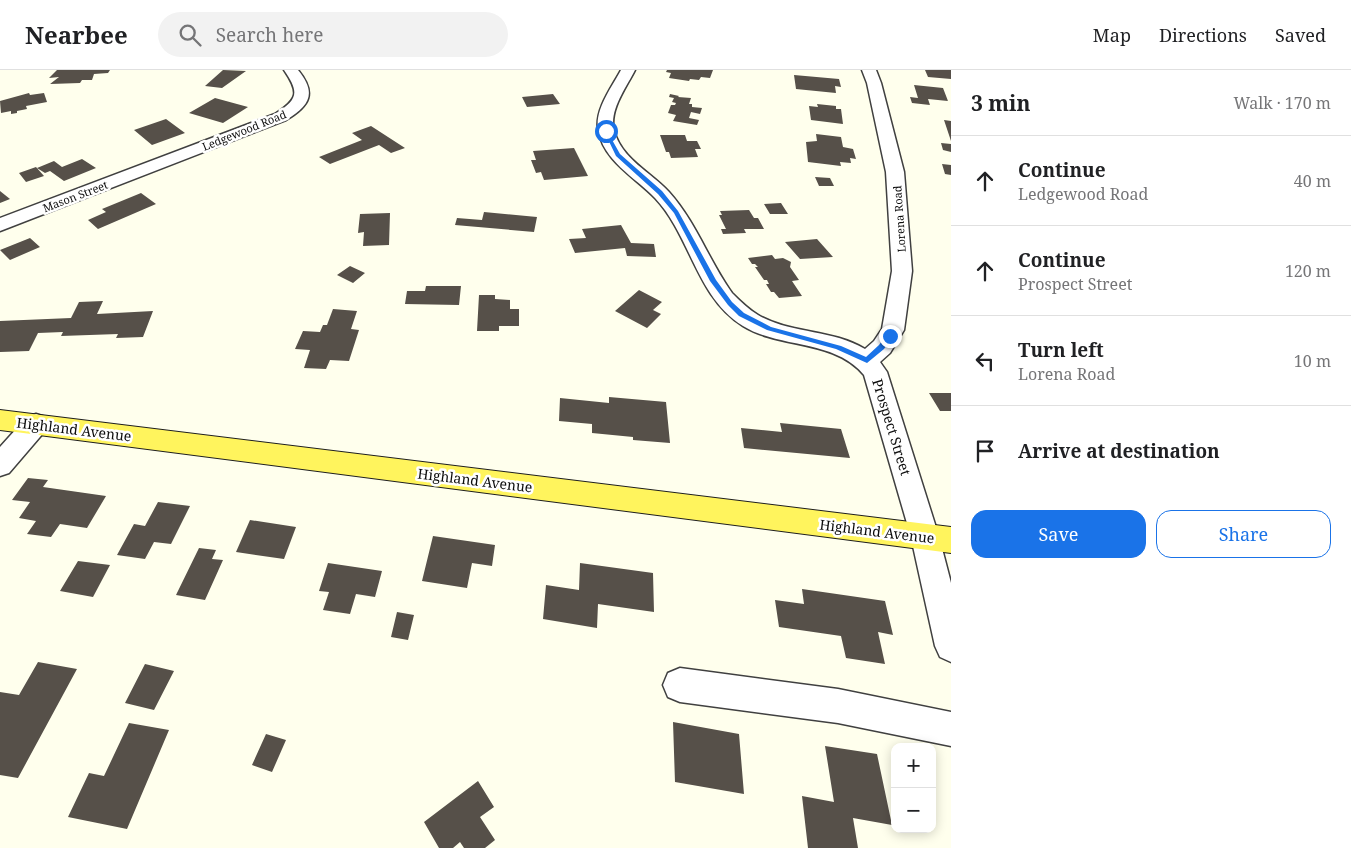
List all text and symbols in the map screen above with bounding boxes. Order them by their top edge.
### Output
search box [158,12,508,57]
text: Nearbee [25,18,128,51]
icon: search [176,21,204,49]
text: Search here [216,22,323,48]
text: Map [1093,23,1131,47]
text: Directions [1159,23,1247,47]
text: Saved [1275,23,1326,47]
text: 3 min [971,89,1030,117]
text: Walk · 170 m [1234,92,1331,114]
street label: Ledgewood Road [200,106,289,154]
route start [595,120,618,143]
text: Continue [1018,157,1106,183]
icon: ahead [971,167,999,195]
text: 40 m [1294,170,1331,192]
street label: Mason Street [40,177,110,215]
text: Ledgewood Road [1018,183,1148,205]
street label: Lorena Road [889,185,909,253]
text: Continue [1018,247,1106,273]
icon: ahead [971,257,999,285]
text: 120 m [1285,260,1331,282]
text: Prospect Street [1018,273,1132,295]
route end [879,325,902,348]
text: Turn left [1018,337,1104,363]
icon: left [971,347,999,375]
text: 10 m [1294,350,1331,372]
text: Lorena Road [1018,363,1115,385]
street label: Prospect Street [868,376,916,478]
street label: Highland Avenue [16,413,132,445]
icon: arrive [971,437,999,465]
text: Arrive at destination [1018,438,1220,464]
street label: Highland Avenue [417,464,533,496]
button: Save [971,510,1146,558]
button: Share [1156,510,1331,558]
street label: Highland Avenue [819,515,935,547]
map controls [891,743,936,833]
button: + [891,743,936,788]
button: − [891,788,936,833]

